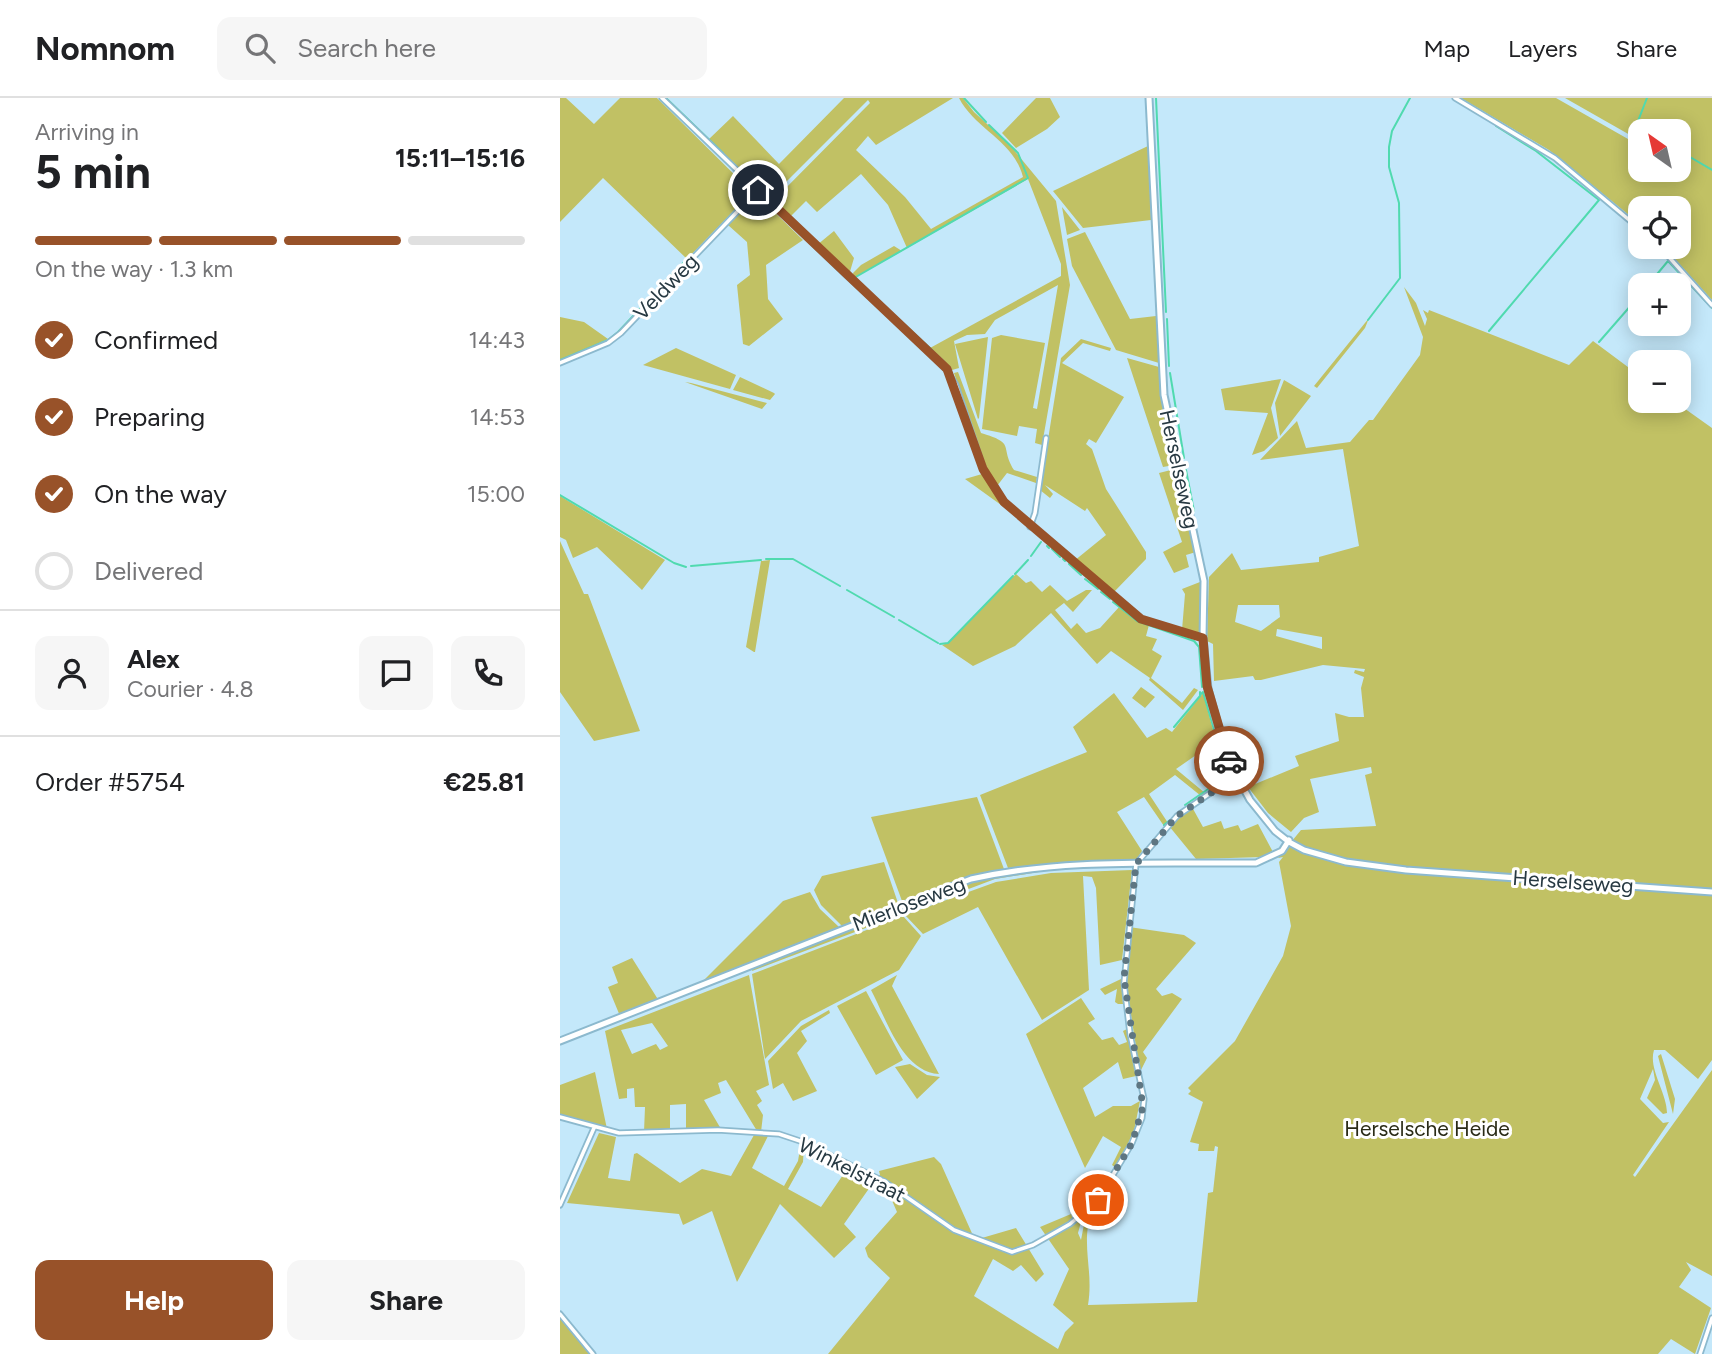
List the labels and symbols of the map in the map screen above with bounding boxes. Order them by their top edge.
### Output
north arrow [1628,119,1690,182]
pin [728,160,788,220]
street label: Veldweg [628,248,703,325]
street label: Herselseweg [1155,407,1204,531]
courier [1194,726,1264,796]
street label: Herselseweg [1512,865,1634,898]
street label: Mierloseweg [849,871,969,937]
park label: Herselsche Heide [1344,1116,1510,1141]
street label: Winkelstraat [794,1132,910,1207]
pin [1068,1170,1128,1230]

